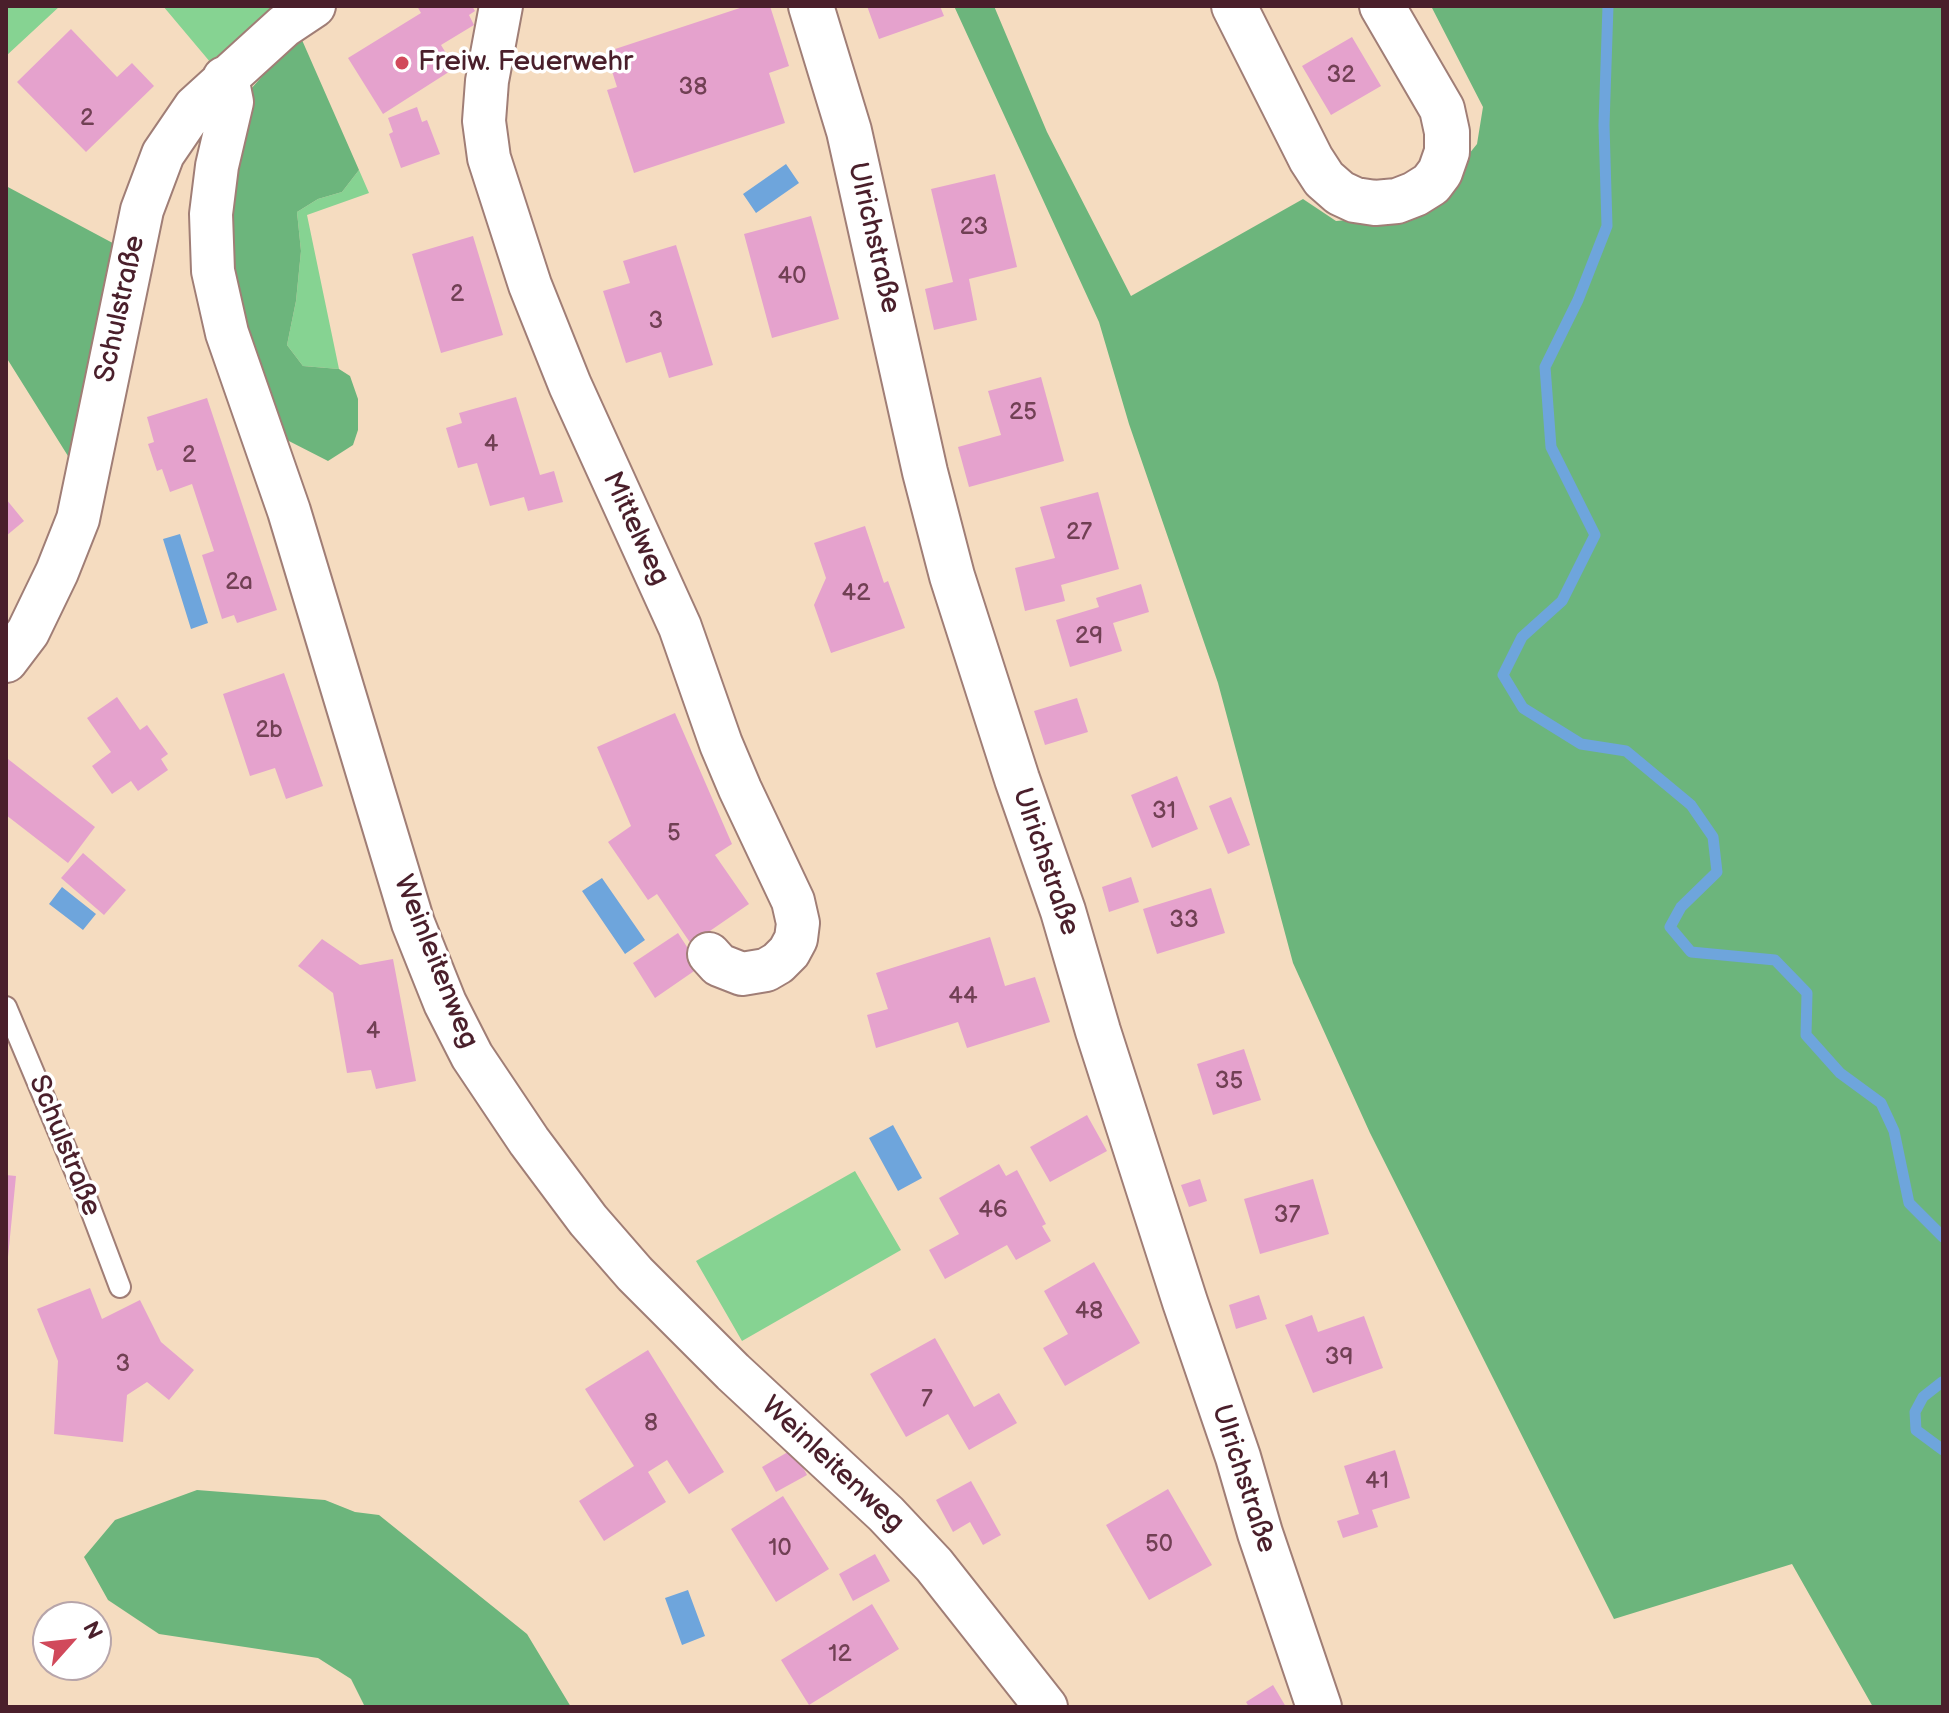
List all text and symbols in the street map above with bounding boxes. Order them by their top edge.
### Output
place label: Freiw. Feuerwehr [418,46,633,80]
marker: Freiw. Feuerwehr [393,54,411,72]
house number: 32 [1327,62,1355,90]
house number: 38 [679,74,707,102]
house number: 2 [80,105,94,133]
street label: Ulrichstraße [839,159,907,317]
house number: 23 [960,214,988,242]
street label: Schulstraße [89,233,153,385]
house number: 40 [778,263,806,291]
house number: 2 [450,281,464,309]
house number: 3 [649,308,663,336]
house number: 25 [1009,399,1037,427]
house number: 4 [484,431,498,459]
house number: 2 [182,442,196,470]
street label: Mittelweg [594,467,676,591]
house number: 27 [1066,519,1092,547]
house number: 2a [225,569,253,597]
house number: 42 [842,580,870,608]
house number: 29 [1075,623,1103,651]
house number: 2b [255,717,283,745]
street label: Ulrichstraße [1004,784,1086,940]
house number: 31 [1152,798,1176,826]
house number: 5 [667,820,681,848]
street label: Weinleitenweg [385,871,485,1053]
house number: 33 [1169,907,1199,935]
house number: 44 [948,983,978,1011]
house number: 4 [366,1018,380,1046]
house number: 35 [1215,1068,1243,1096]
street label: Schulstraße [20,1071,108,1221]
house number: 46 [978,1197,1008,1225]
house number: 37 [1274,1202,1300,1230]
house number: 48 [1075,1298,1103,1326]
house number: 39 [1325,1344,1353,1372]
house number: 3 [116,1351,130,1379]
house number: 7 [921,1386,933,1414]
street label: Weinleitenweg [753,1390,911,1540]
street label: Ulrichstraße [1203,1401,1283,1557]
house number: 8 [644,1410,658,1438]
house number: 41 [1365,1468,1389,1496]
house number: 50 [1145,1531,1173,1559]
house number: 10 [768,1535,792,1563]
north arrow [32,1601,112,1681]
text: N [76,1617,108,1644]
house number: 12 [828,1641,852,1669]

